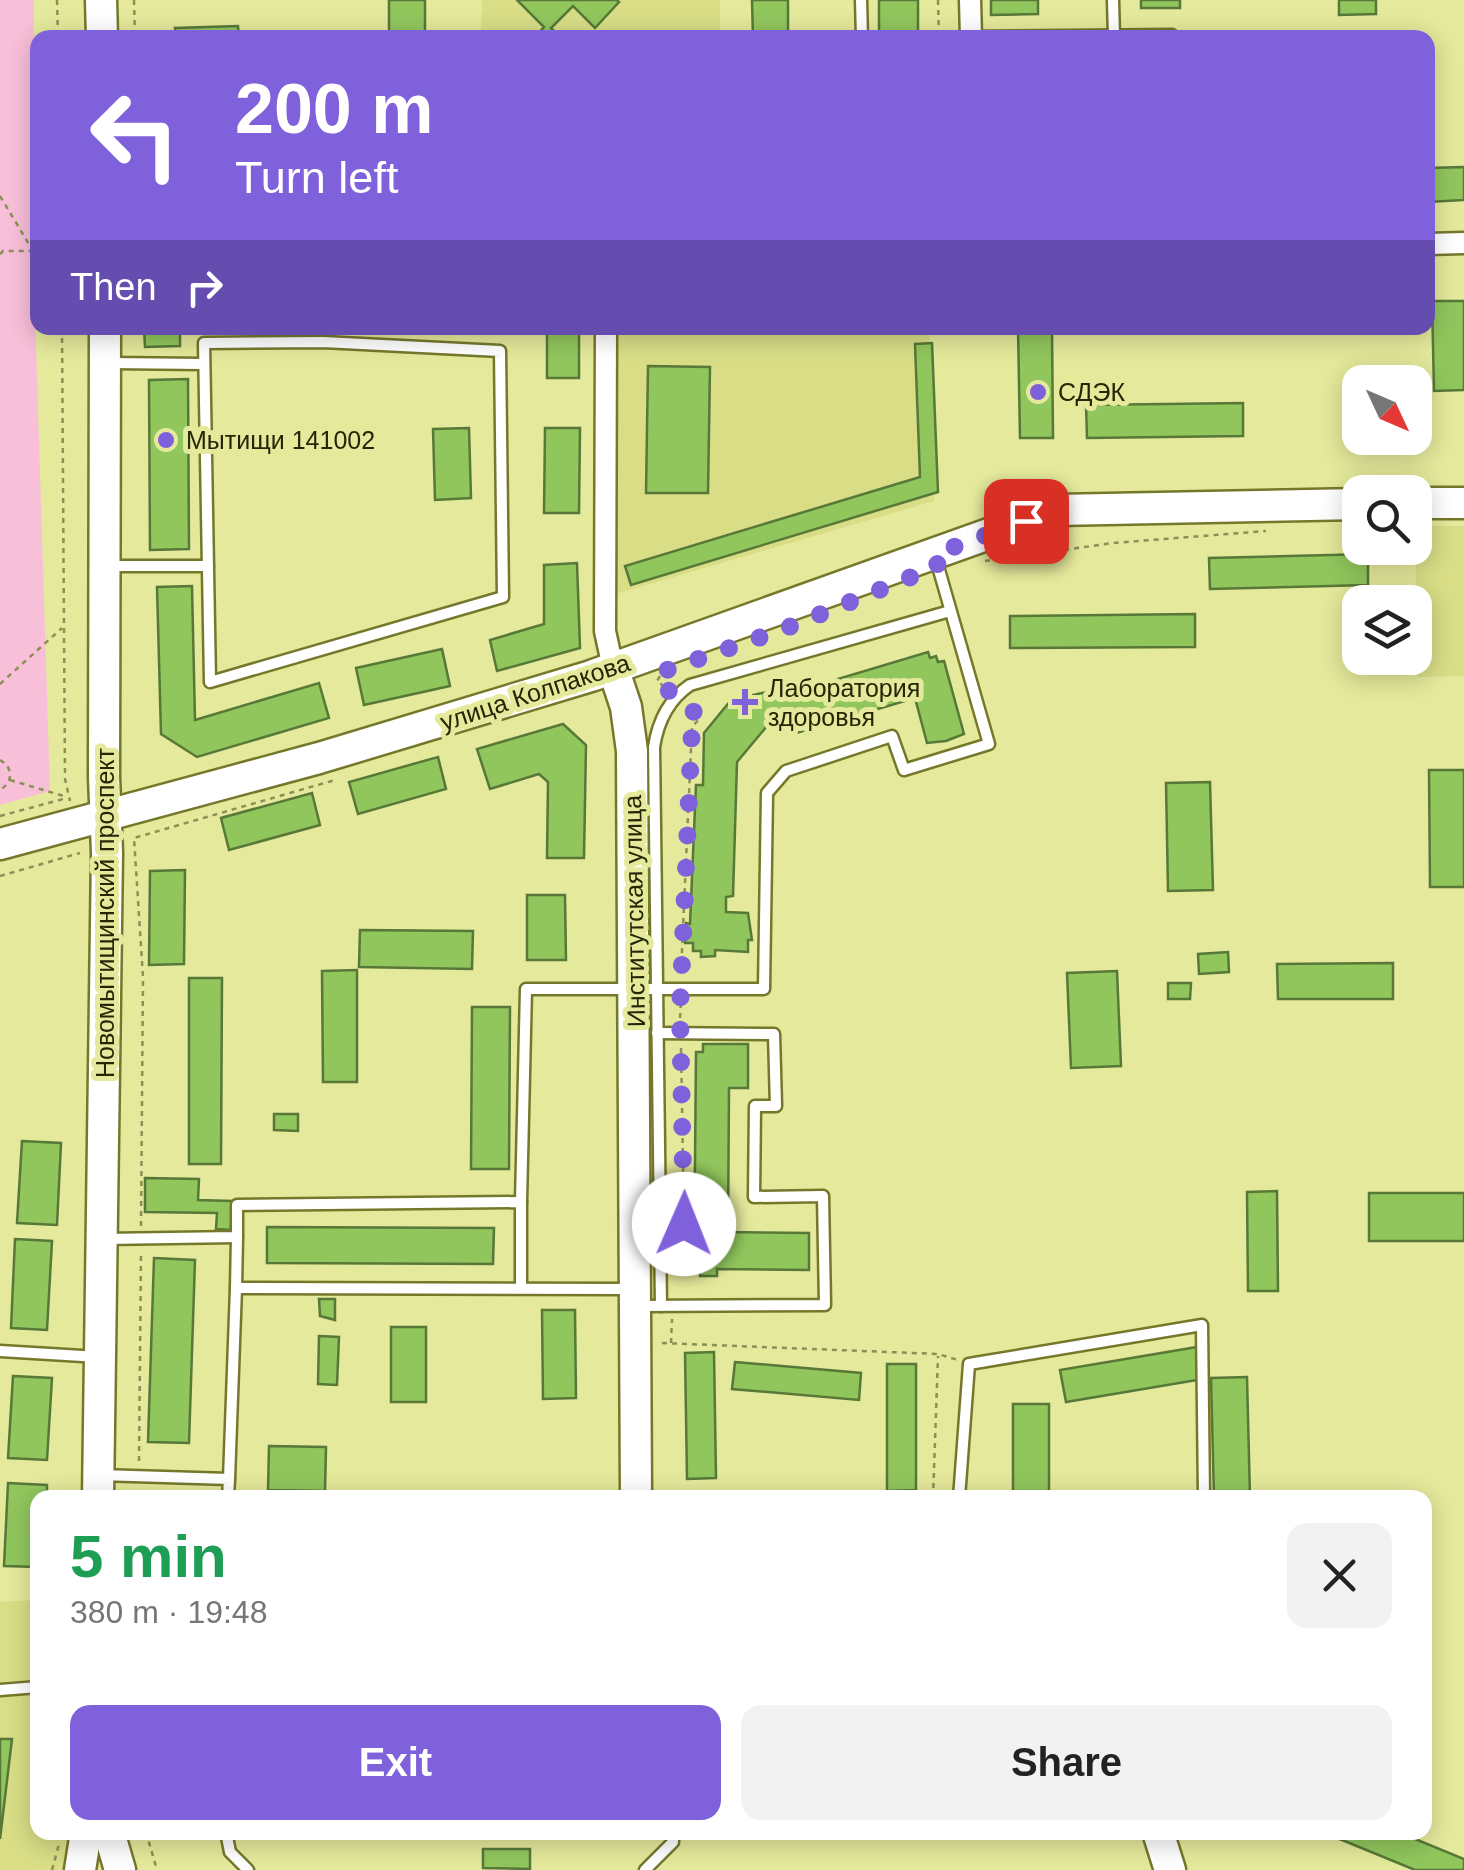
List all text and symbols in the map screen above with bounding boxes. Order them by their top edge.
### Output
icon: left [70,70,200,200]
text: 200 m [235,70,433,148]
text: Turn left [235,152,398,203]
icon: right [177,260,232,315]
text: Then [70,266,157,308]
north arrow [1342,365,1432,455]
map controls [1342,365,1432,675]
place label: СДЭК [1058,378,1125,406]
marker: СДЭК [1027,381,1049,403]
place label: Мытищи 141002 [186,426,375,454]
marker: Мытищи 141002 [155,429,177,451]
button: search [1342,475,1432,565]
pin [984,479,1069,564]
icon: arrive [999,494,1054,549]
button: layers [1342,585,1432,675]
street label: улица Колпакова [437,648,633,736]
place label: Лаборатория здоровья [768,674,920,731]
marker: Лаборатория здоровья [732,689,758,715]
street label: Новомытищинский проспект [91,747,119,1078]
street label: Институтская улица [618,795,650,1027]
position arrow [632,1172,736,1276]
text: 5 min [70,1523,227,1590]
button: close [1287,1523,1392,1628]
text: 380 m · 19:48 [70,1594,267,1630]
button: Exit [70,1705,721,1820]
button: Share [741,1705,1392,1820]

